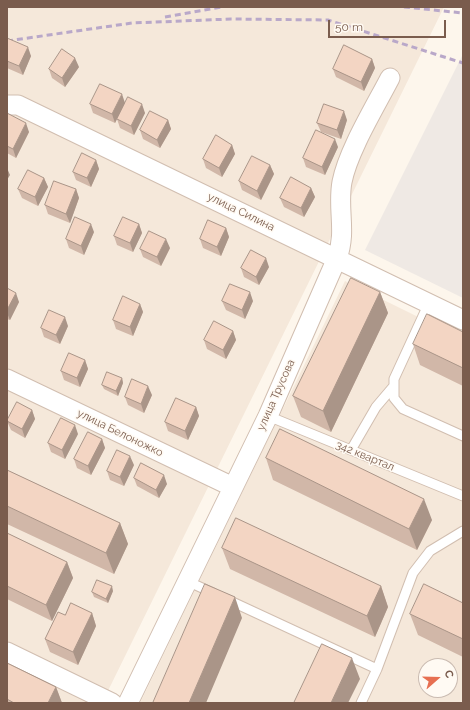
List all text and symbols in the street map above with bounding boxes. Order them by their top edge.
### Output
scale bar [330,12,448,38]
text: 50 m [335,20,363,34]
street label: улица Силина [205,190,277,234]
street label: улица Трусова [254,357,298,433]
street label: улица Белоножко [75,406,165,460]
street label: 342 квартал [334,438,396,474]
north arrow [418,658,458,698]
text: С [441,668,456,680]

